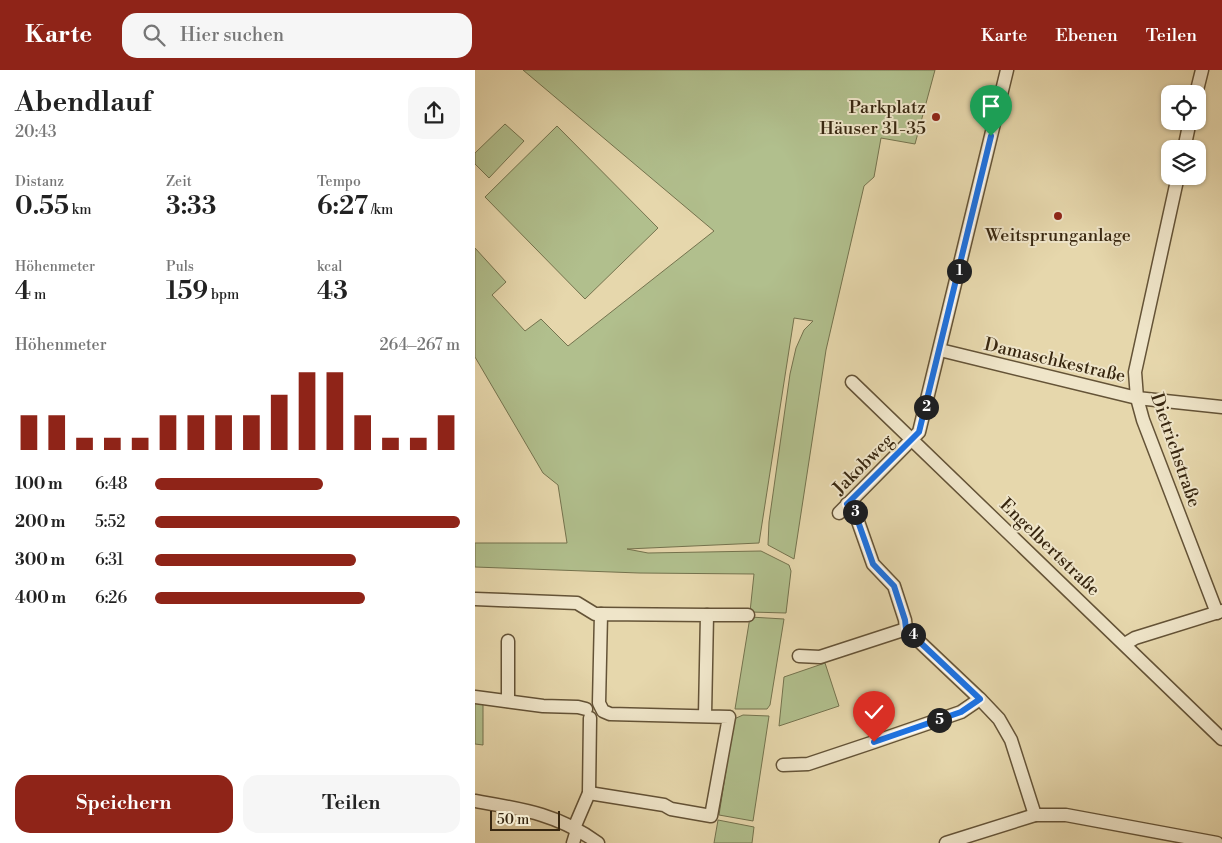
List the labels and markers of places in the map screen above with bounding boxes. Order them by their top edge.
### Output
pin [970,85,1012,136]
place label: Parkplatz Häuser 31-35 [820,96,926,140]
marker: Parkplatz Häuser 31-35 [930,111,942,123]
marker: Weitsprunganlage [1052,210,1064,222]
place label: Weitsprunganlage [984,224,1131,247]
pin: 1 [947,258,971,284]
pin: 2 [913,394,939,420]
pin: 3 [843,500,867,524]
pin: 4 [901,622,925,648]
pin [853,691,895,742]
pin: 5 [927,708,951,732]

